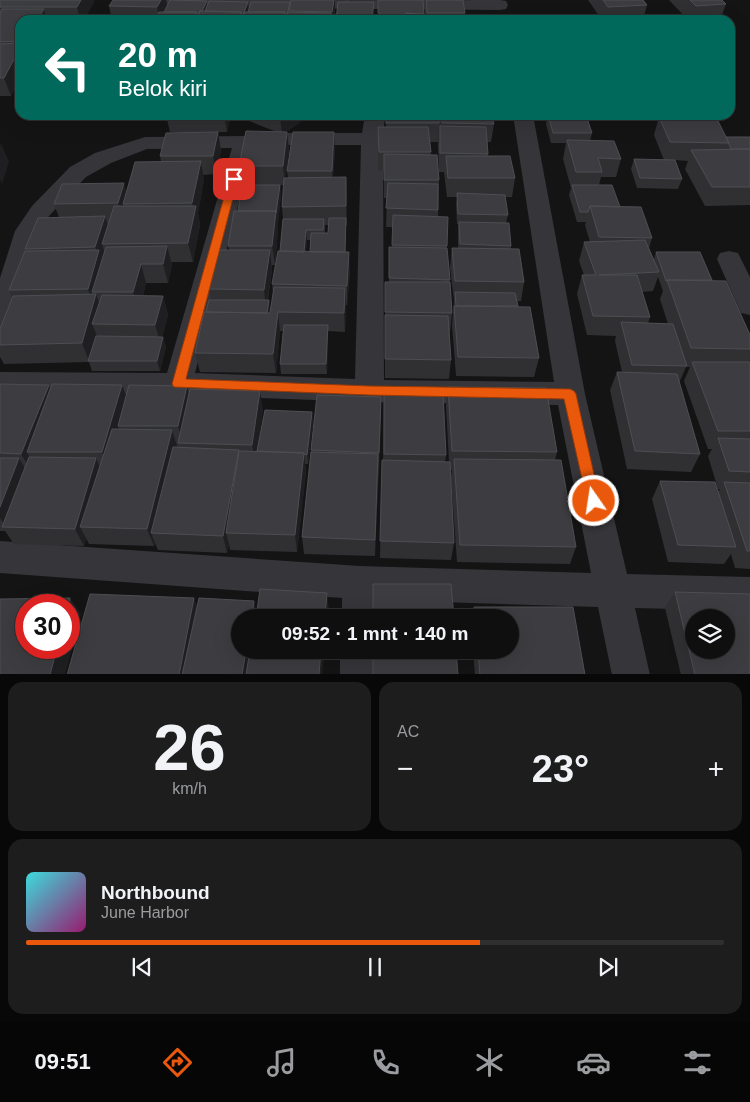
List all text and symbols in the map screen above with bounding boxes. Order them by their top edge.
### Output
icon: left [35,35,100,100]
text: 20 m [118,35,198,74]
text: Belok kiri [118,76,207,101]
pin [213,158,255,200]
icon: arrive [220,165,248,193]
position arrow [567,474,619,526]
speed limit sign: 30 [15,594,80,659]
map controls [685,609,735,659]
button: layers [685,609,735,659]
text: 09:52 · 1 mnt · 140 m [282,623,468,644]
text: 26 [153,711,226,784]
text: AC [397,723,419,740]
text: 23° [532,748,589,790]
text: − [397,753,413,784]
text: + [708,753,724,784]
text: km/h [172,780,207,797]
text: Northbound [101,882,210,903]
text: June Harbor [101,904,189,921]
icon: previous [128,953,156,981]
icon: pause [361,953,389,981]
icon: next [594,953,622,981]
icon: directions [160,1045,195,1080]
icon: music [264,1045,299,1080]
icon: phone [368,1045,403,1080]
icon: climate [472,1045,507,1080]
icon: car [576,1045,611,1080]
icon: filters [680,1045,715,1080]
text: 09:51 [35,1049,91,1074]

